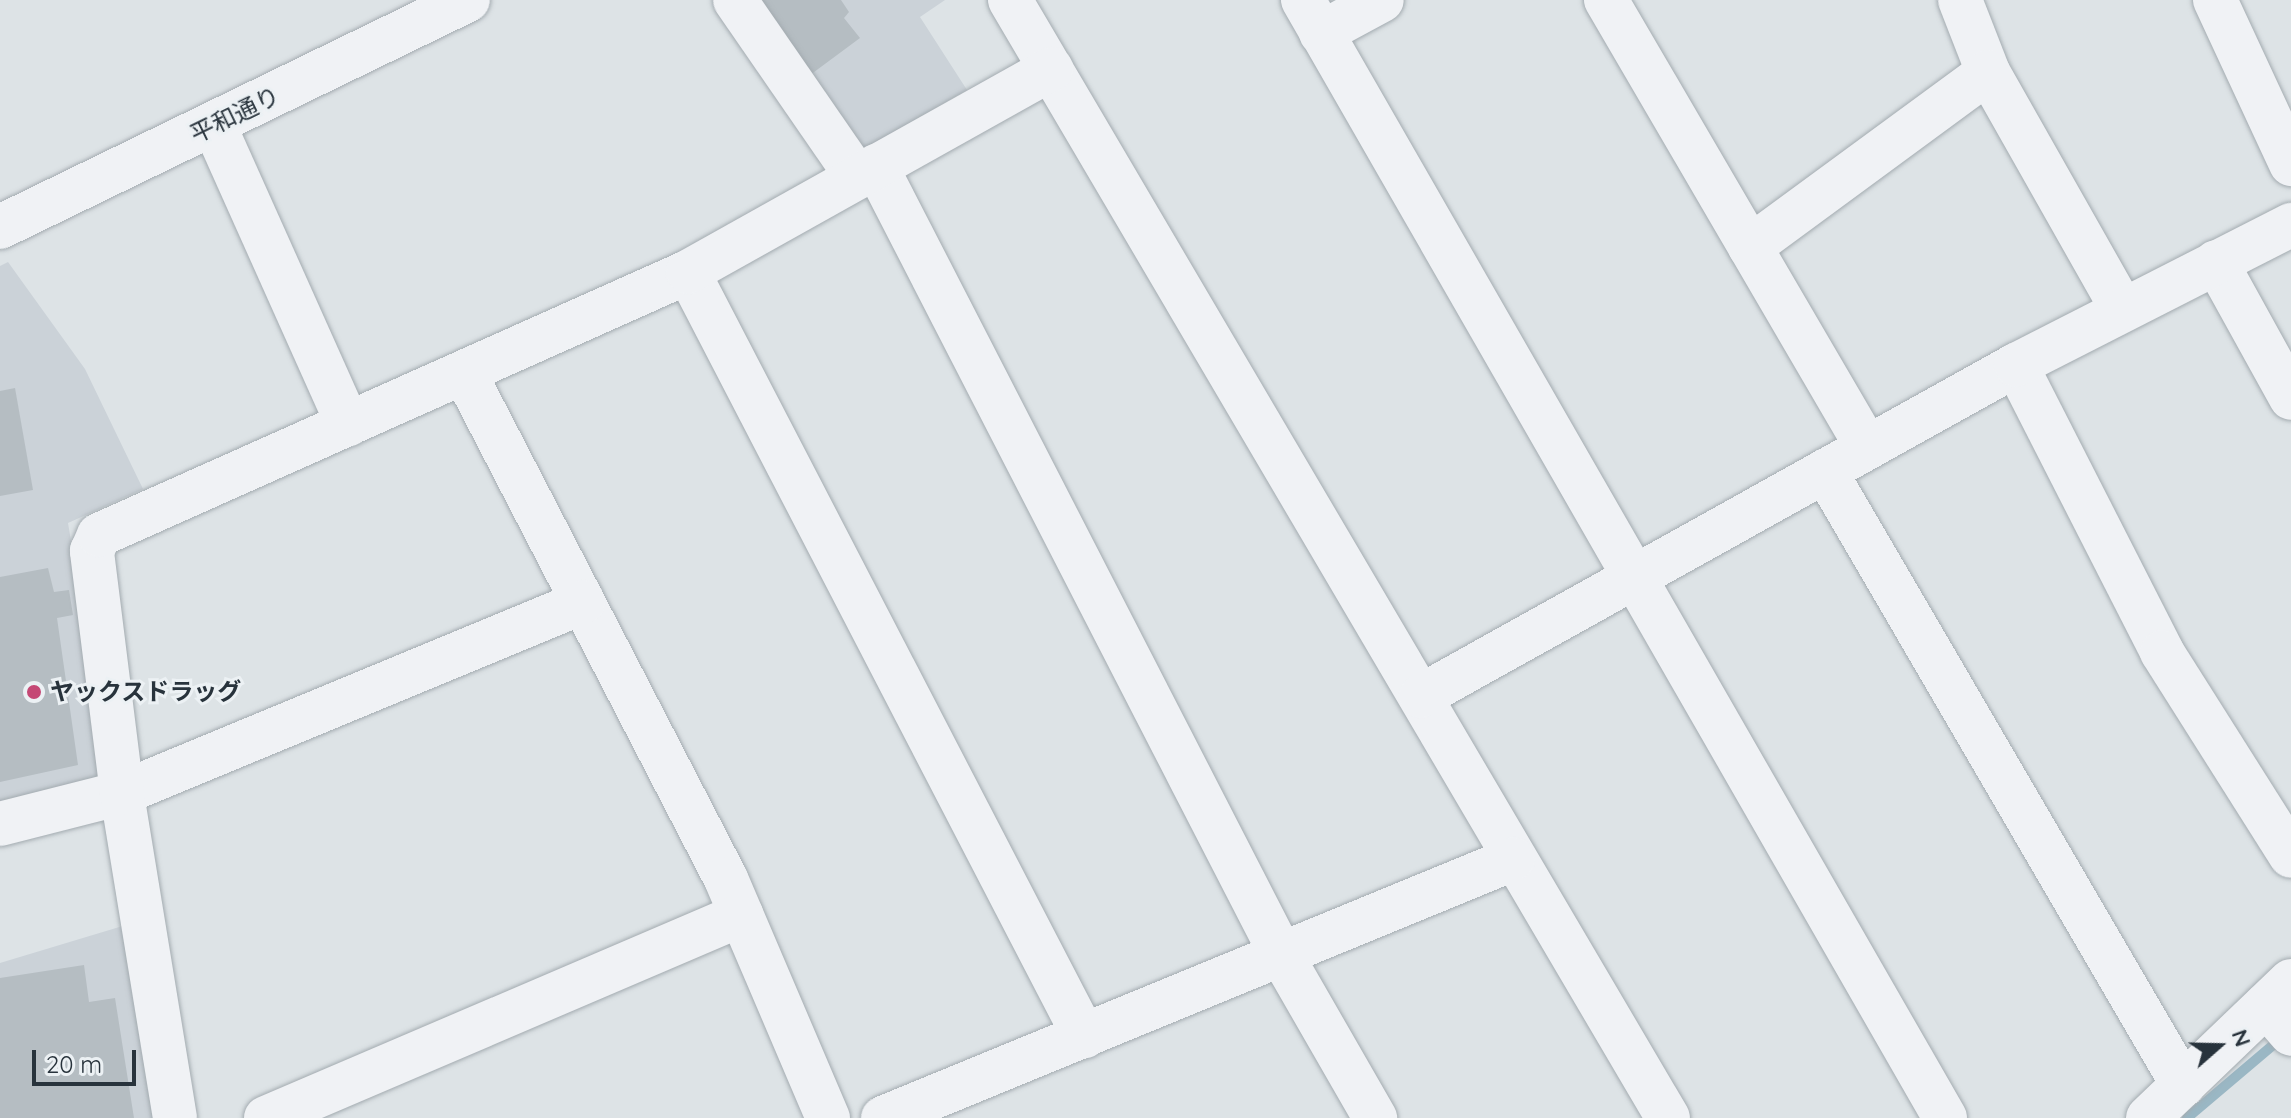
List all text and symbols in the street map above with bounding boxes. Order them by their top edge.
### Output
street label: 平和通り [186,81,284,149]
place label: ヤックスドラッグ [50,678,242,706]
marker: ヤックスドラッグ [25,683,43,701]
north arrow [2179,1006,2259,1086]
text: N [2226,1025,2257,1050]
scale bar [36,1034,140,1084]
text: 20 m [46,1049,102,1079]

